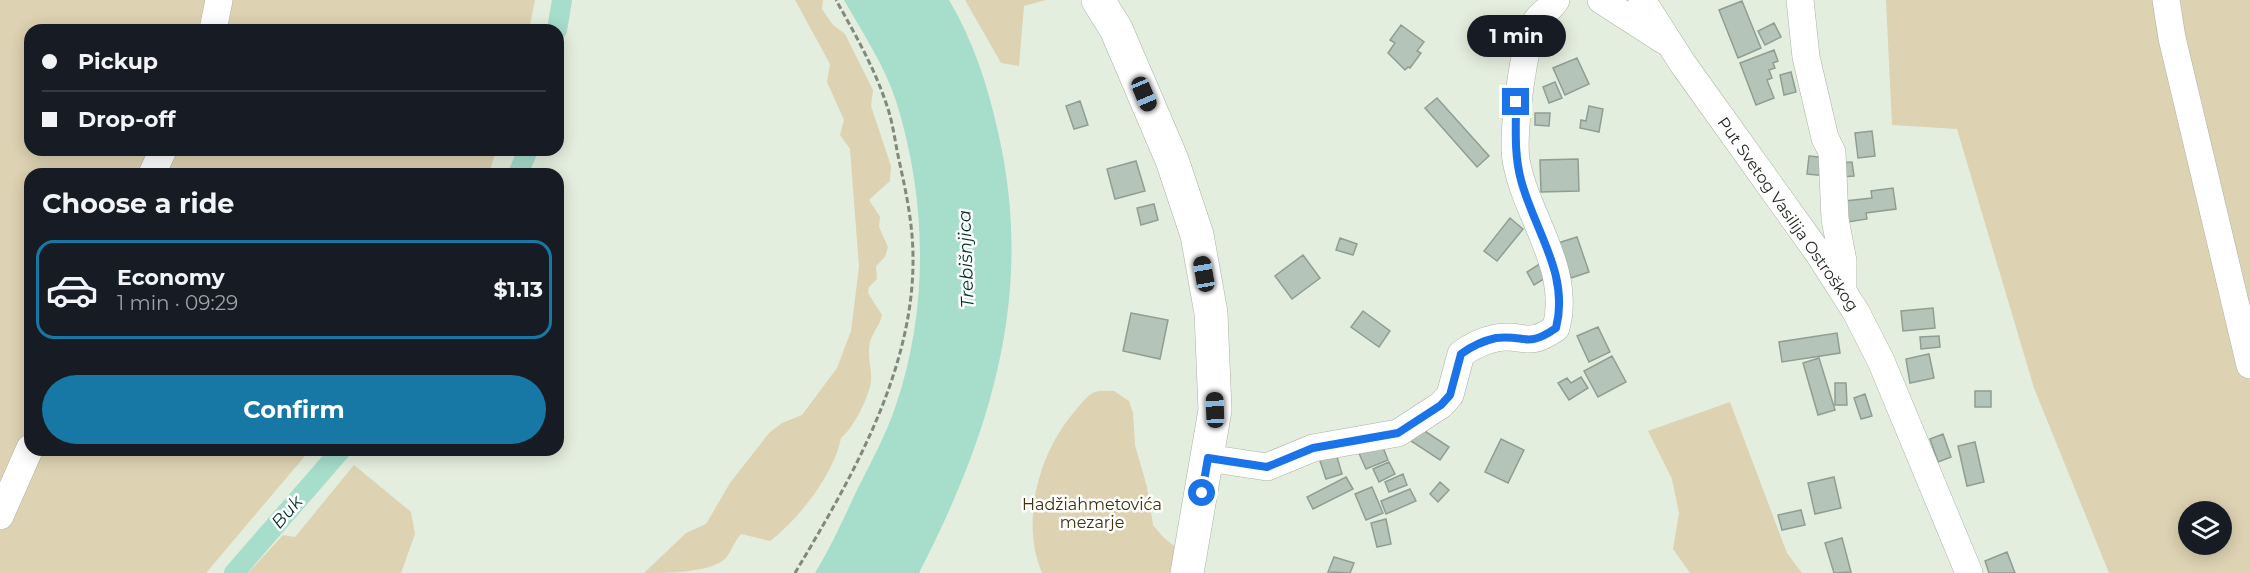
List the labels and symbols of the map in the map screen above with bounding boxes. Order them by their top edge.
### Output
callout: 1 min [1466,15,1565,57]
car [1129,74,1159,114]
route end [1502,88,1529,115]
street label: Put Svetog Vasilija Ostroškog [1714,113,1862,315]
water label: Trebišnjica [953,210,979,308]
car [1192,255,1216,293]
car [1205,392,1225,428]
route start [1188,479,1215,506]
water label: Buk [267,490,308,533]
park label: Hadžiahmetovića mezarje [1022,495,1162,532]

